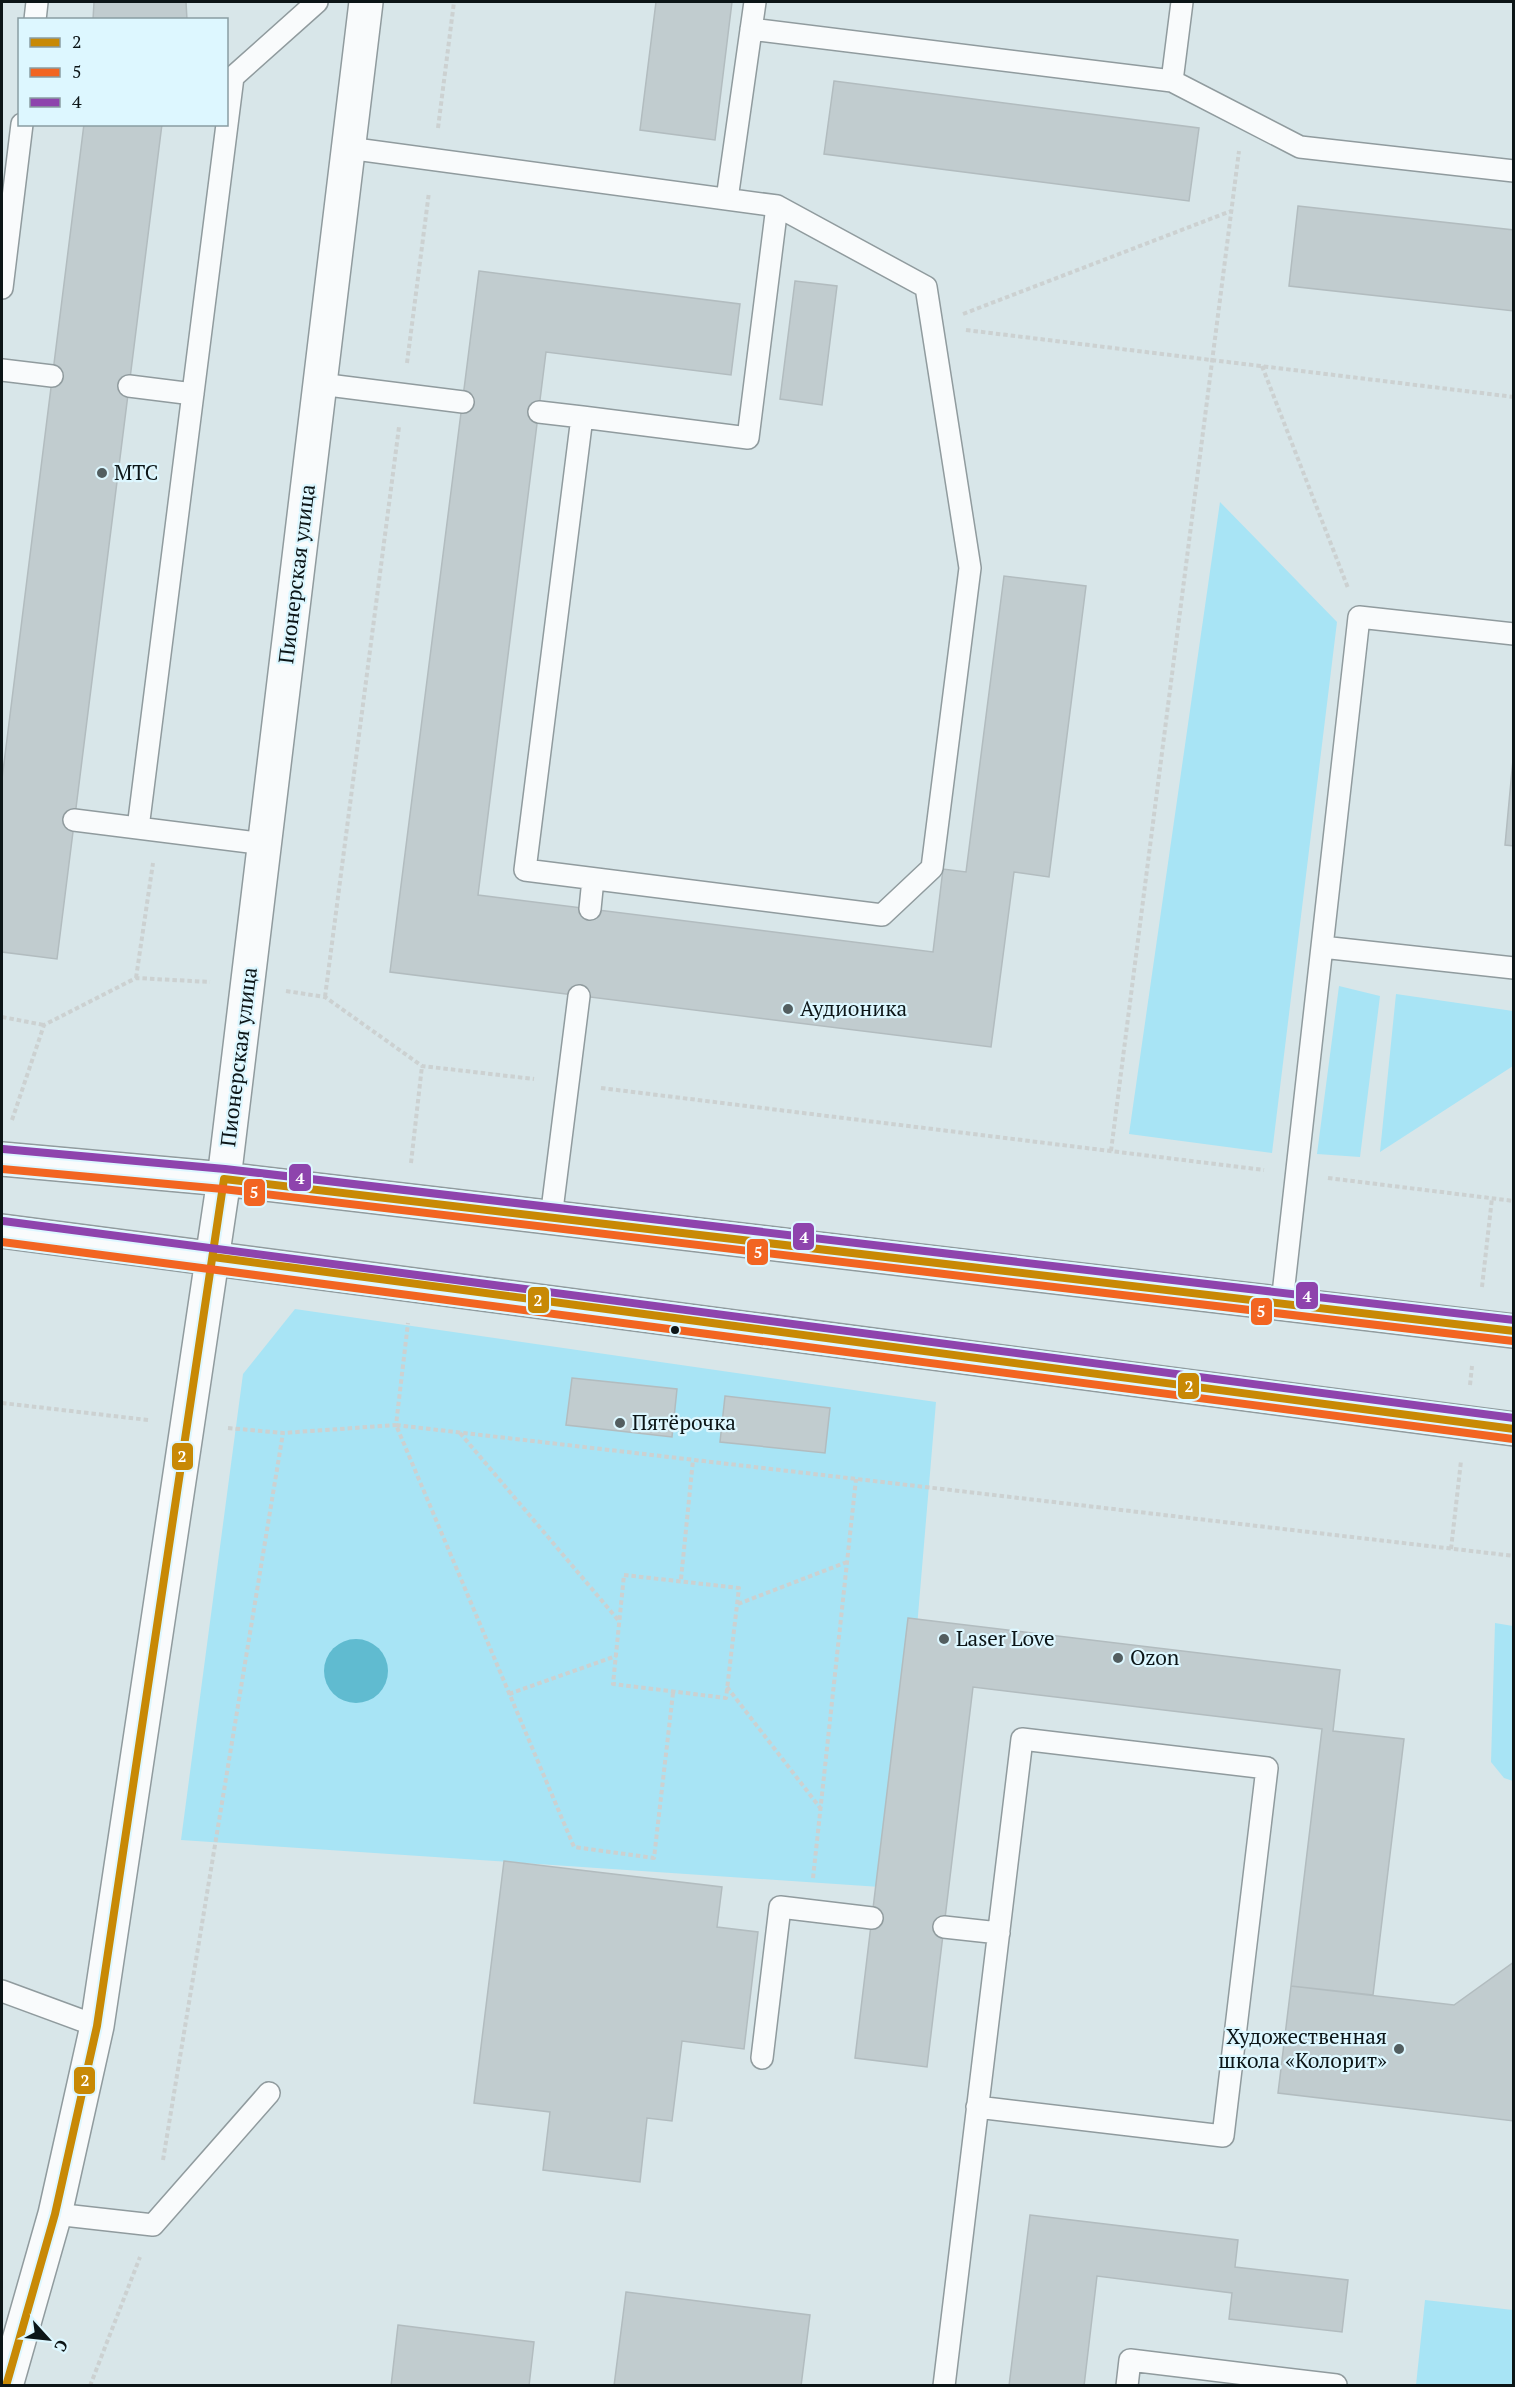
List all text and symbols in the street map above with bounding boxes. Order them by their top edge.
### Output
legend [18,18,228,126]
text: 2 [72,29,82,53]
text: 5 [72,59,82,83]
text: 4 [72,89,82,113]
place label: МТС [114,458,158,486]
marker: МТС [95,466,109,480]
street label: Пионерская улица [271,482,321,665]
street label: Пионерская улица [213,965,263,1148]
place label: Аудионика [800,994,908,1022]
marker: Аудионика [781,1002,795,1016]
line badge: 4 [288,1163,312,1192]
text: 4 [295,1167,305,1189]
line badge: 5 [243,1178,266,1207]
text: 5 [249,1181,259,1203]
line badge: 4 [792,1222,815,1251]
text: 4 [799,1226,809,1248]
line badge: 5 [746,1238,769,1266]
text: 5 [753,1241,763,1263]
line badge: 4 [1295,1281,1319,1310]
text: 4 [1302,1285,1312,1307]
line badge: 2 [527,1286,550,1314]
text: 2 [533,1289,543,1311]
line badge: 5 [1250,1297,1273,1326]
text: 5 [1256,1300,1266,1322]
unlabelled marker [669,1324,681,1336]
line badge: 2 [1177,1372,1200,1400]
text: 2 [1184,1375,1194,1397]
place label: Пятёрочка [632,1408,736,1436]
marker: Пятёрочка [613,1416,627,1430]
line badge: 2 [171,1442,194,1471]
text: 2 [177,1445,187,1467]
place label: Laser Love [956,1624,1055,1652]
marker: Laser Love [937,1632,951,1646]
place label: Ozon [1130,1643,1180,1671]
marker: Ozon [1111,1651,1125,1665]
place label: Художественная школа «Колорит» [1218,2022,1387,2074]
marker: Художественная школа «Колорит» [1392,2042,1406,2056]
line badge: 2 [73,2066,96,2095]
text: 2 [80,2069,90,2091]
north arrow [18,2309,78,2369]
text: С [49,2336,74,2355]

